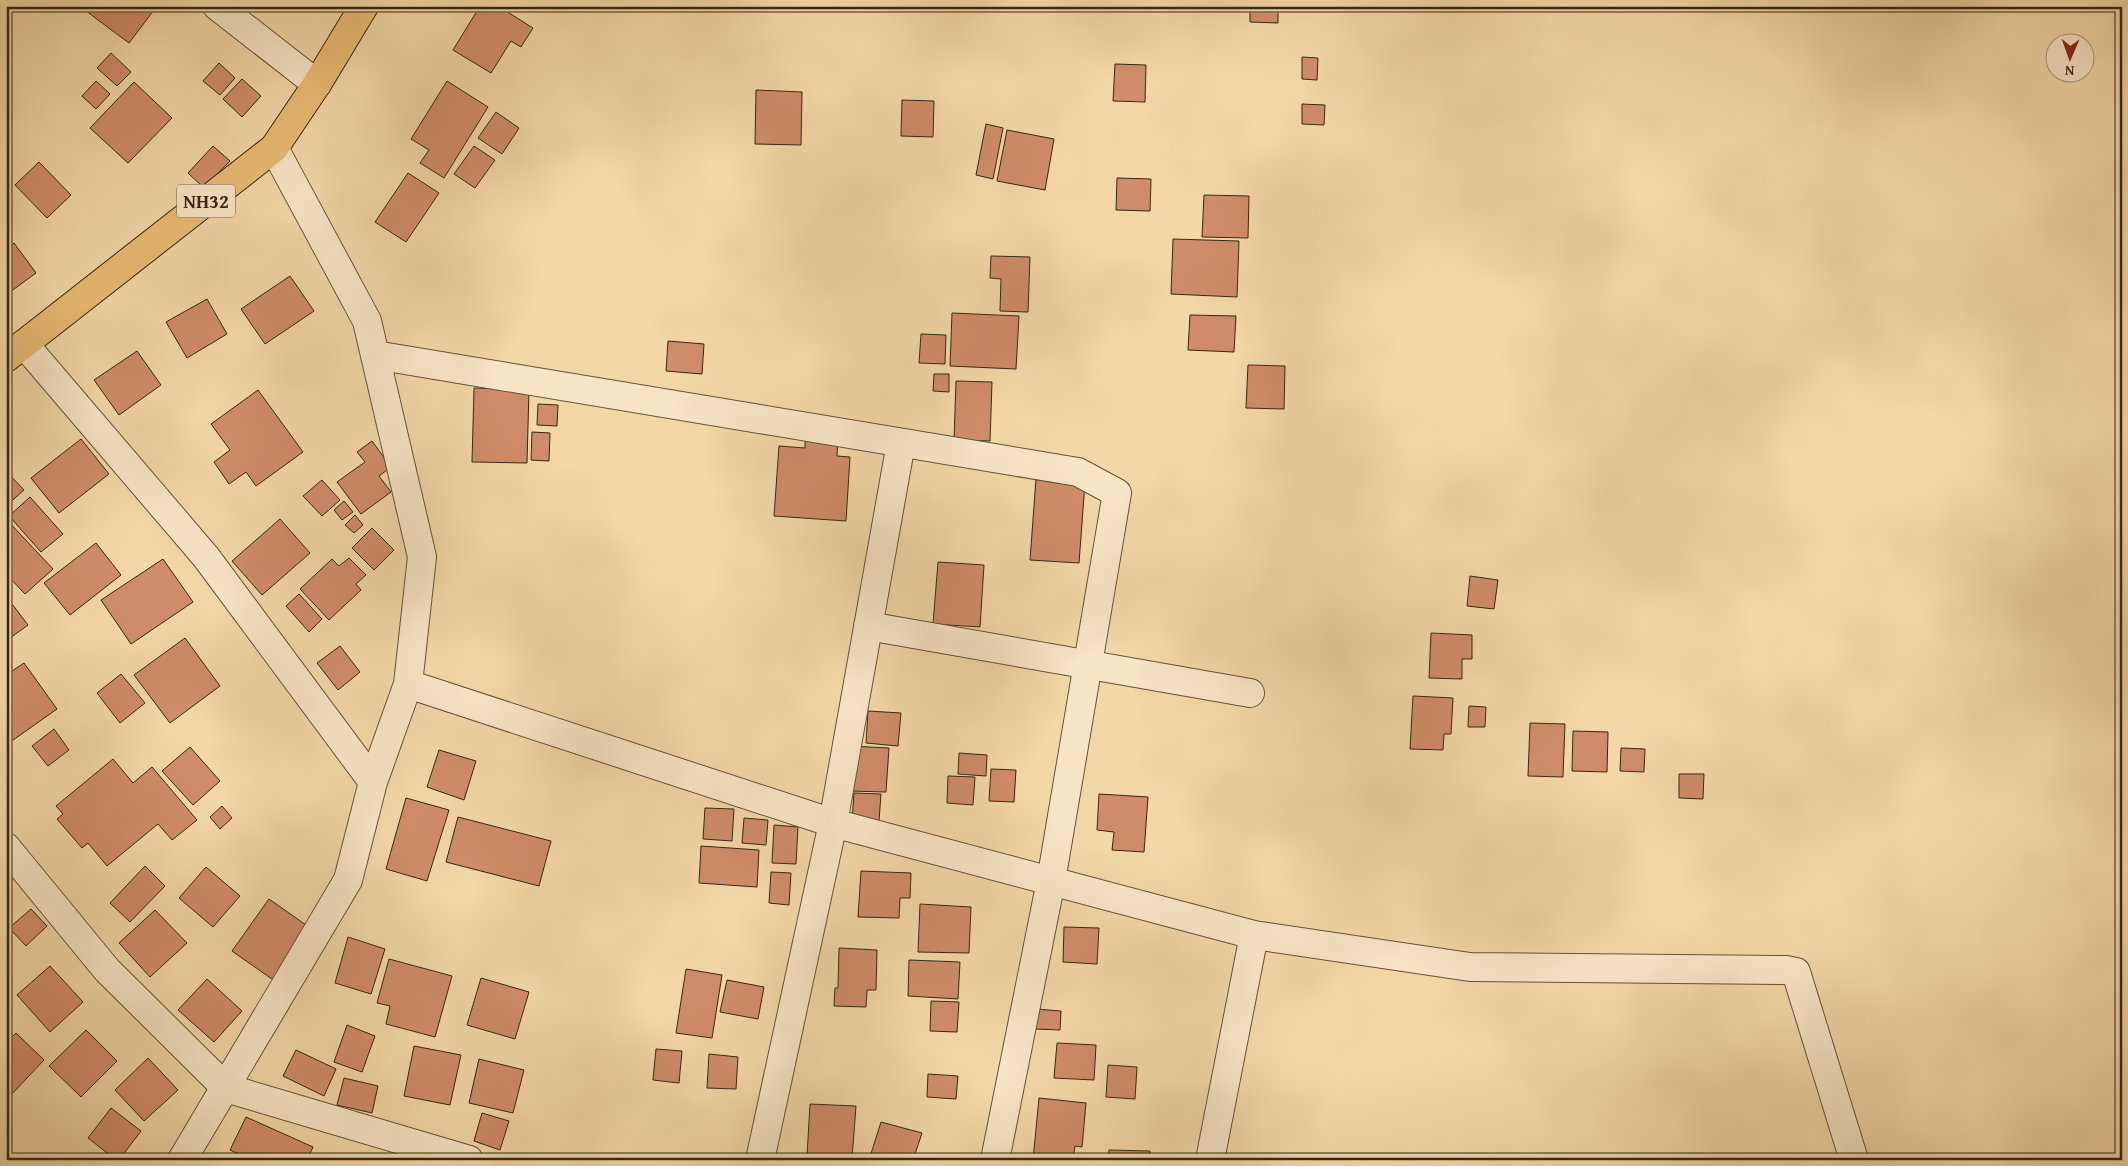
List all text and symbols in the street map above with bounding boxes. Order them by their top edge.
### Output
north arrow [2046,32,2096,82]
text: N [2064,61,2075,81]
road number: NH32 [177,185,235,218]

